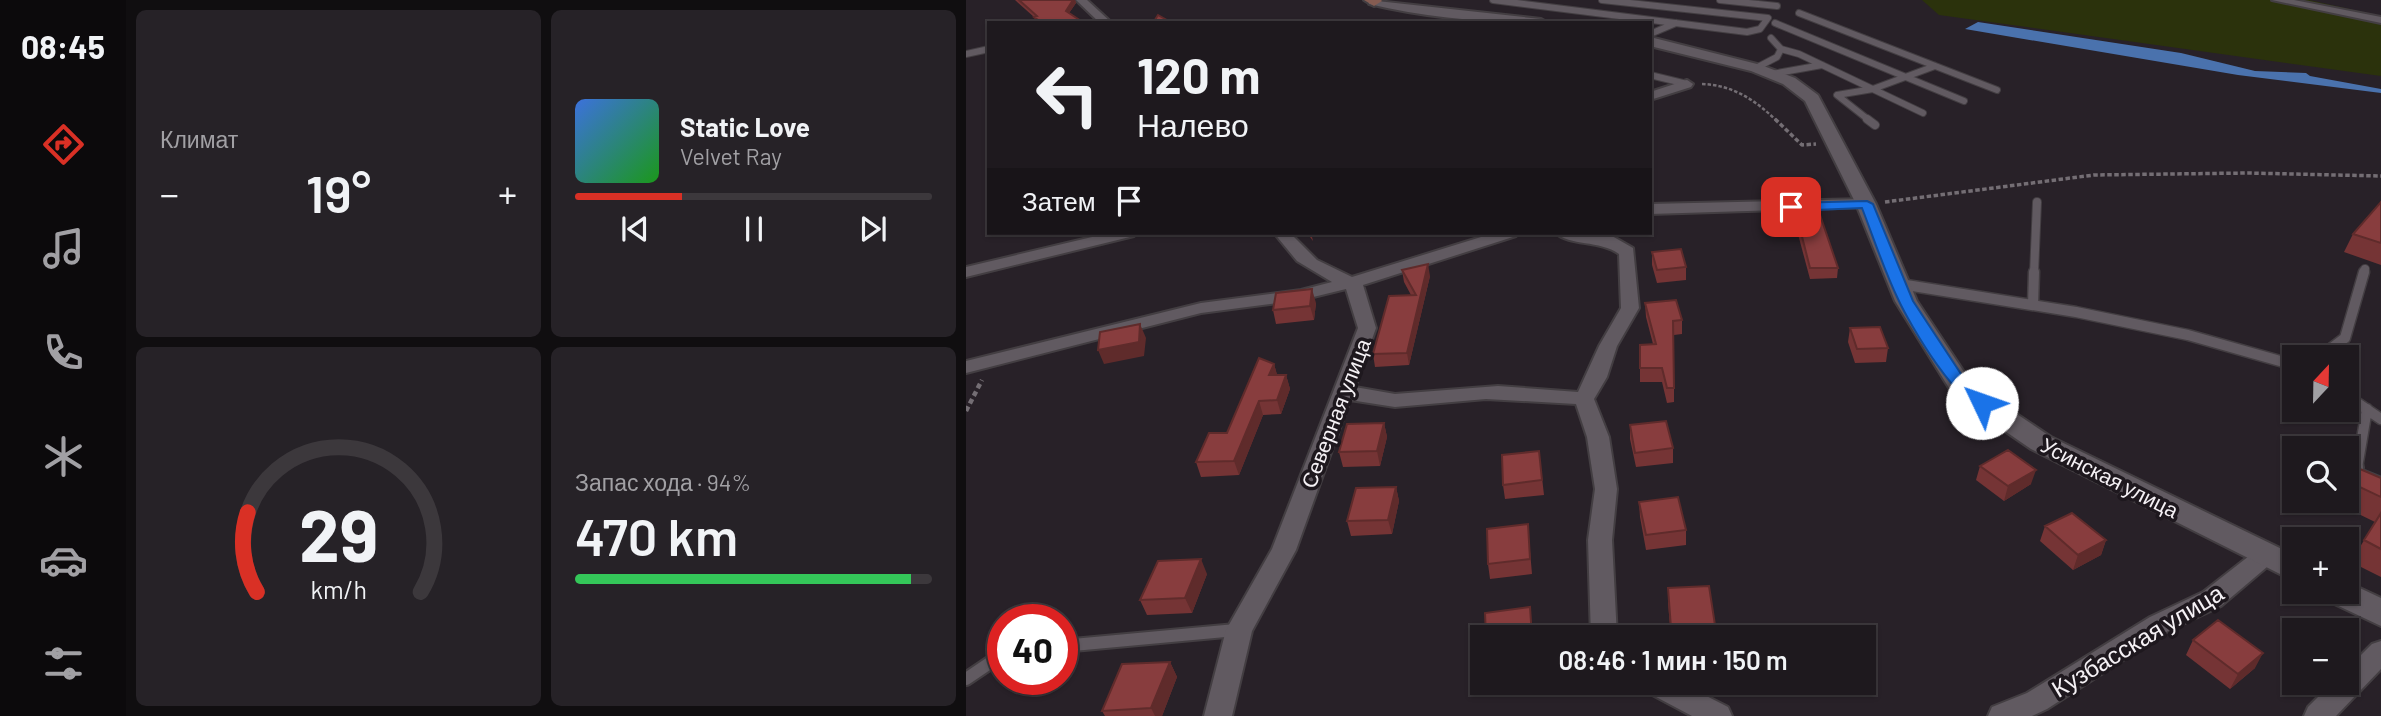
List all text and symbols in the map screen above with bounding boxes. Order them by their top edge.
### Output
text: 08:45 [21,27,105,65]
text: 120 m [1137,45,1260,104]
icon: left [1022,49,1113,140]
text: Налево [1137,105,1249,143]
text: Static Love [680,111,810,142]
icon: directions [39,120,88,169]
text: Климат [160,125,238,153]
text: Velvet Ray [680,142,782,170]
text: 19° [306,161,371,223]
text: − [160,170,179,216]
text: + [498,170,517,216]
pin [1761,177,1821,237]
icon: arrive [1110,182,1148,220]
text: Затем [1022,185,1096,216]
icon: arrive [1772,188,1810,226]
icon: previous [616,210,654,248]
icon: pause [735,210,773,248]
icon: next [854,210,892,248]
icon: music [39,224,88,273]
icon: phone [39,328,88,377]
street label: Северная улица [1295,335,1375,491]
north arrow [2282,345,2359,422]
map controls [2282,345,2359,695]
position arrow [1945,366,2019,440]
icon: climate [39,432,88,481]
street label: Усинская улица [2037,432,2183,523]
button: search [2282,436,2359,513]
text: Запас хода · 94% [575,468,751,496]
text: 29 [299,490,378,578]
text: 470 km [575,504,738,566]
button: + [2282,527,2359,604]
icon: car [39,536,88,585]
text: km/h [310,574,367,604]
street label: Кузбасская улица [2046,577,2229,703]
speed limit sign: 40 [987,604,1078,695]
button: − [2282,618,2359,695]
icon: filters [39,639,88,688]
text: 08:46 · 1 мин · 150 m [1558,644,1788,675]

